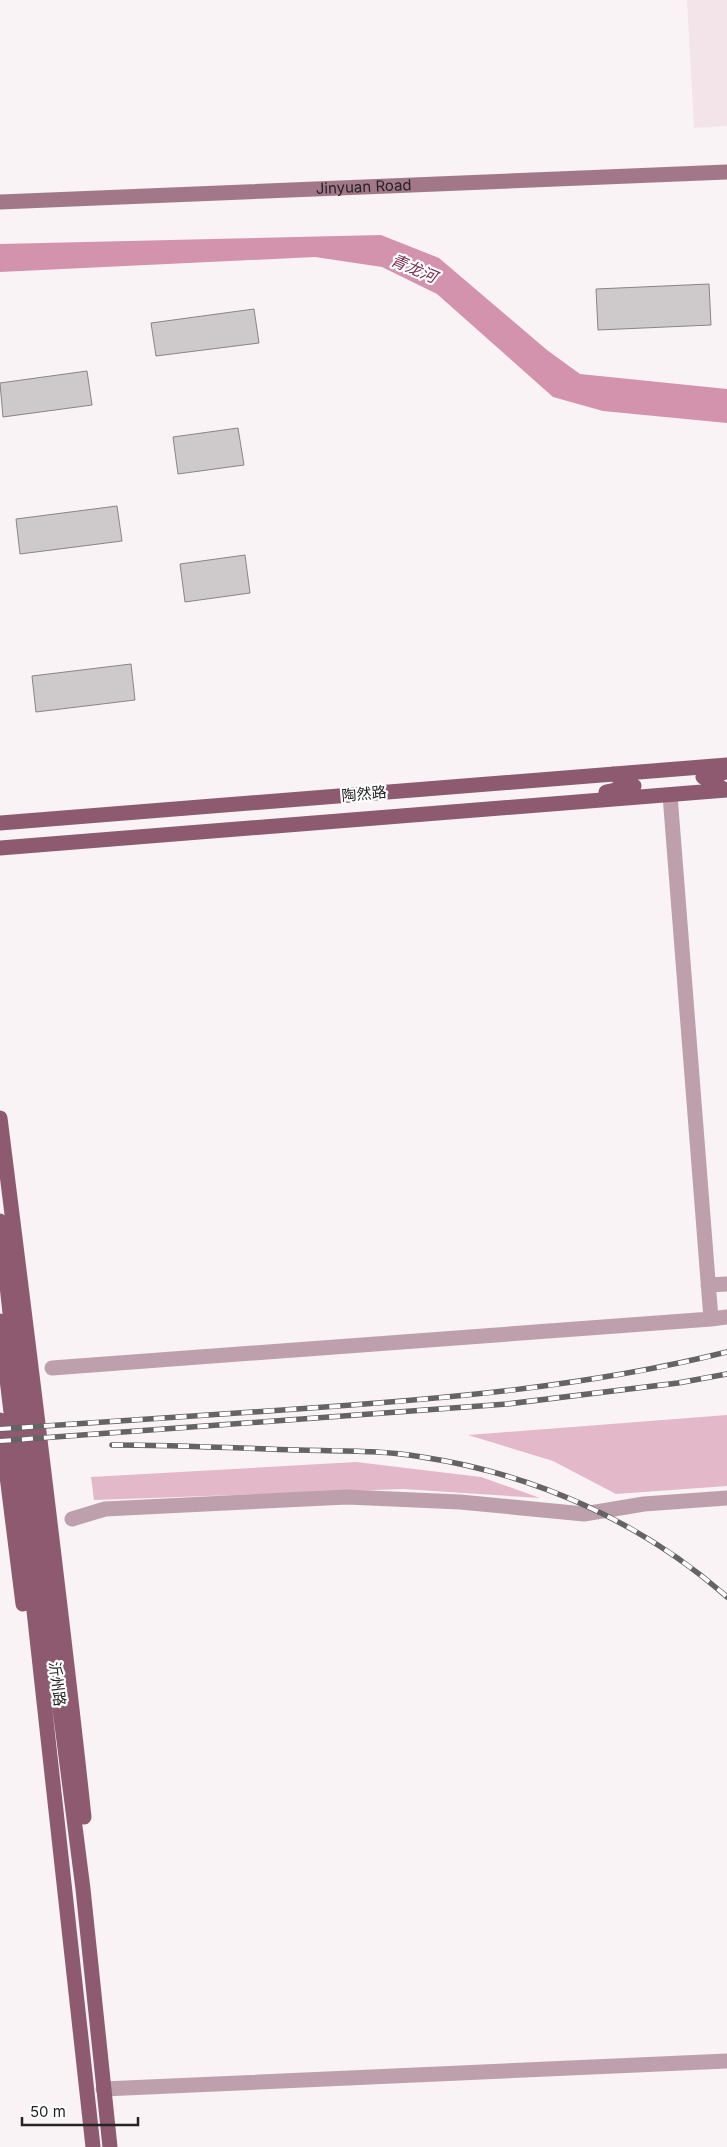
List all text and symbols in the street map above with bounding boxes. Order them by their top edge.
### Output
street label: Jinyuan Road [315,175,412,198]
water label: 青龙河 [388,249,443,288]
street label: 陶然路 [341,782,387,805]
street label: 沂州路 [45,1660,70,1707]
scale bar [22,2094,139,2126]
text: 50 m [30,2102,66,2121]

